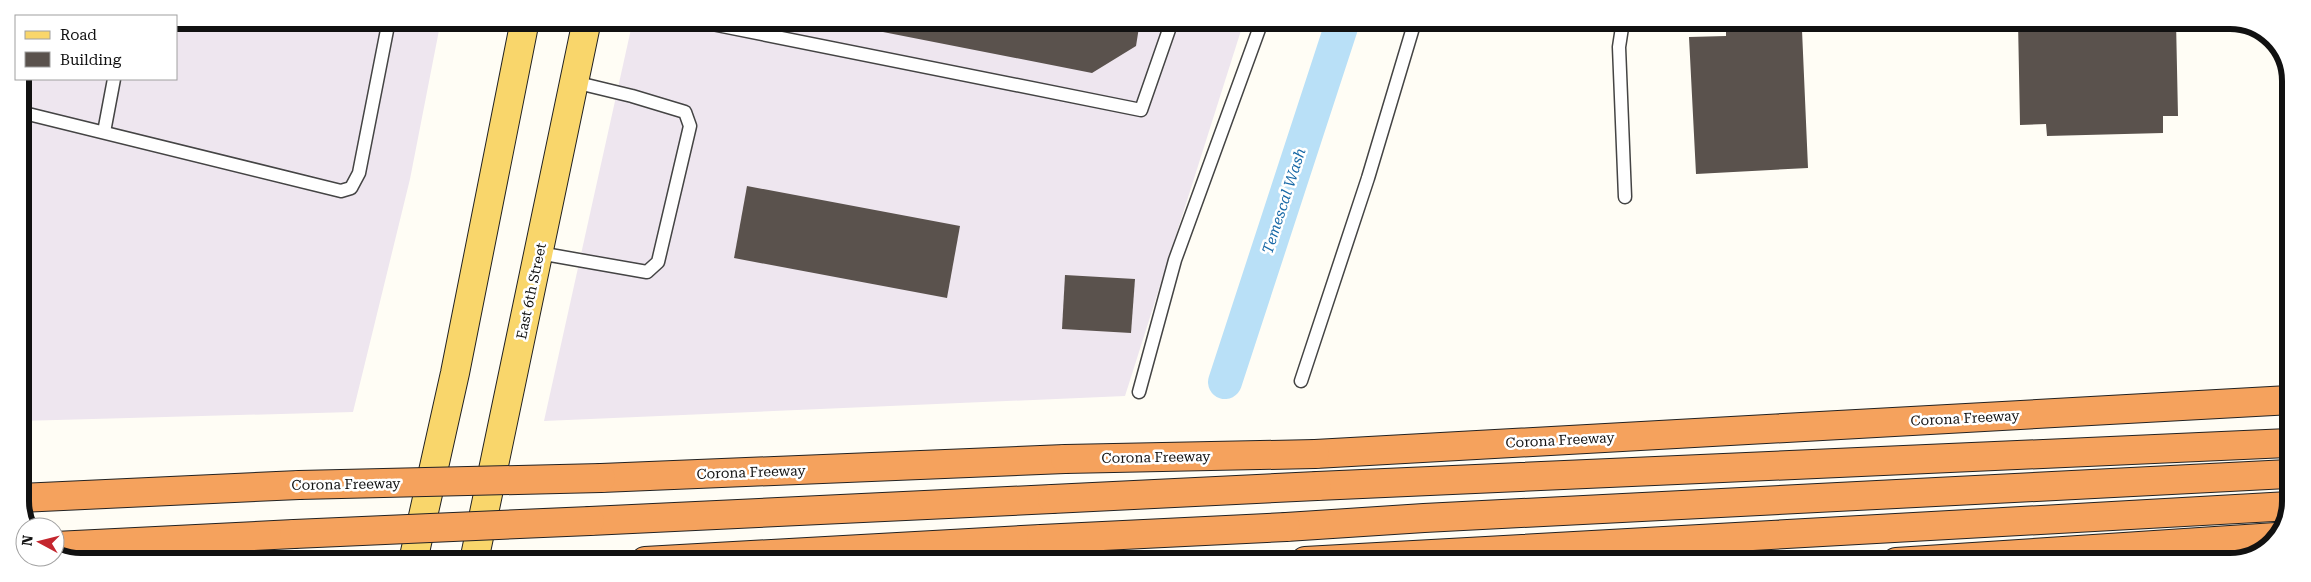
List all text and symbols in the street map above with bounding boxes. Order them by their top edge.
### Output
legend [15,15,178,80]
text: Road [60,26,97,44]
text: Building [60,51,122,69]
water label: Temescal Wash [1258,146,1310,256]
street label: East 6th Street [513,241,549,341]
street label: Corona Freeway [1910,407,2021,429]
street label: Corona Freeway [1505,429,1616,451]
street label: Corona Freeway [1101,448,1211,466]
street label: Corona Freeway [696,462,807,482]
street label: Corona Freeway [291,475,401,493]
north arrow [15,517,65,567]
text: N [18,534,36,547]

